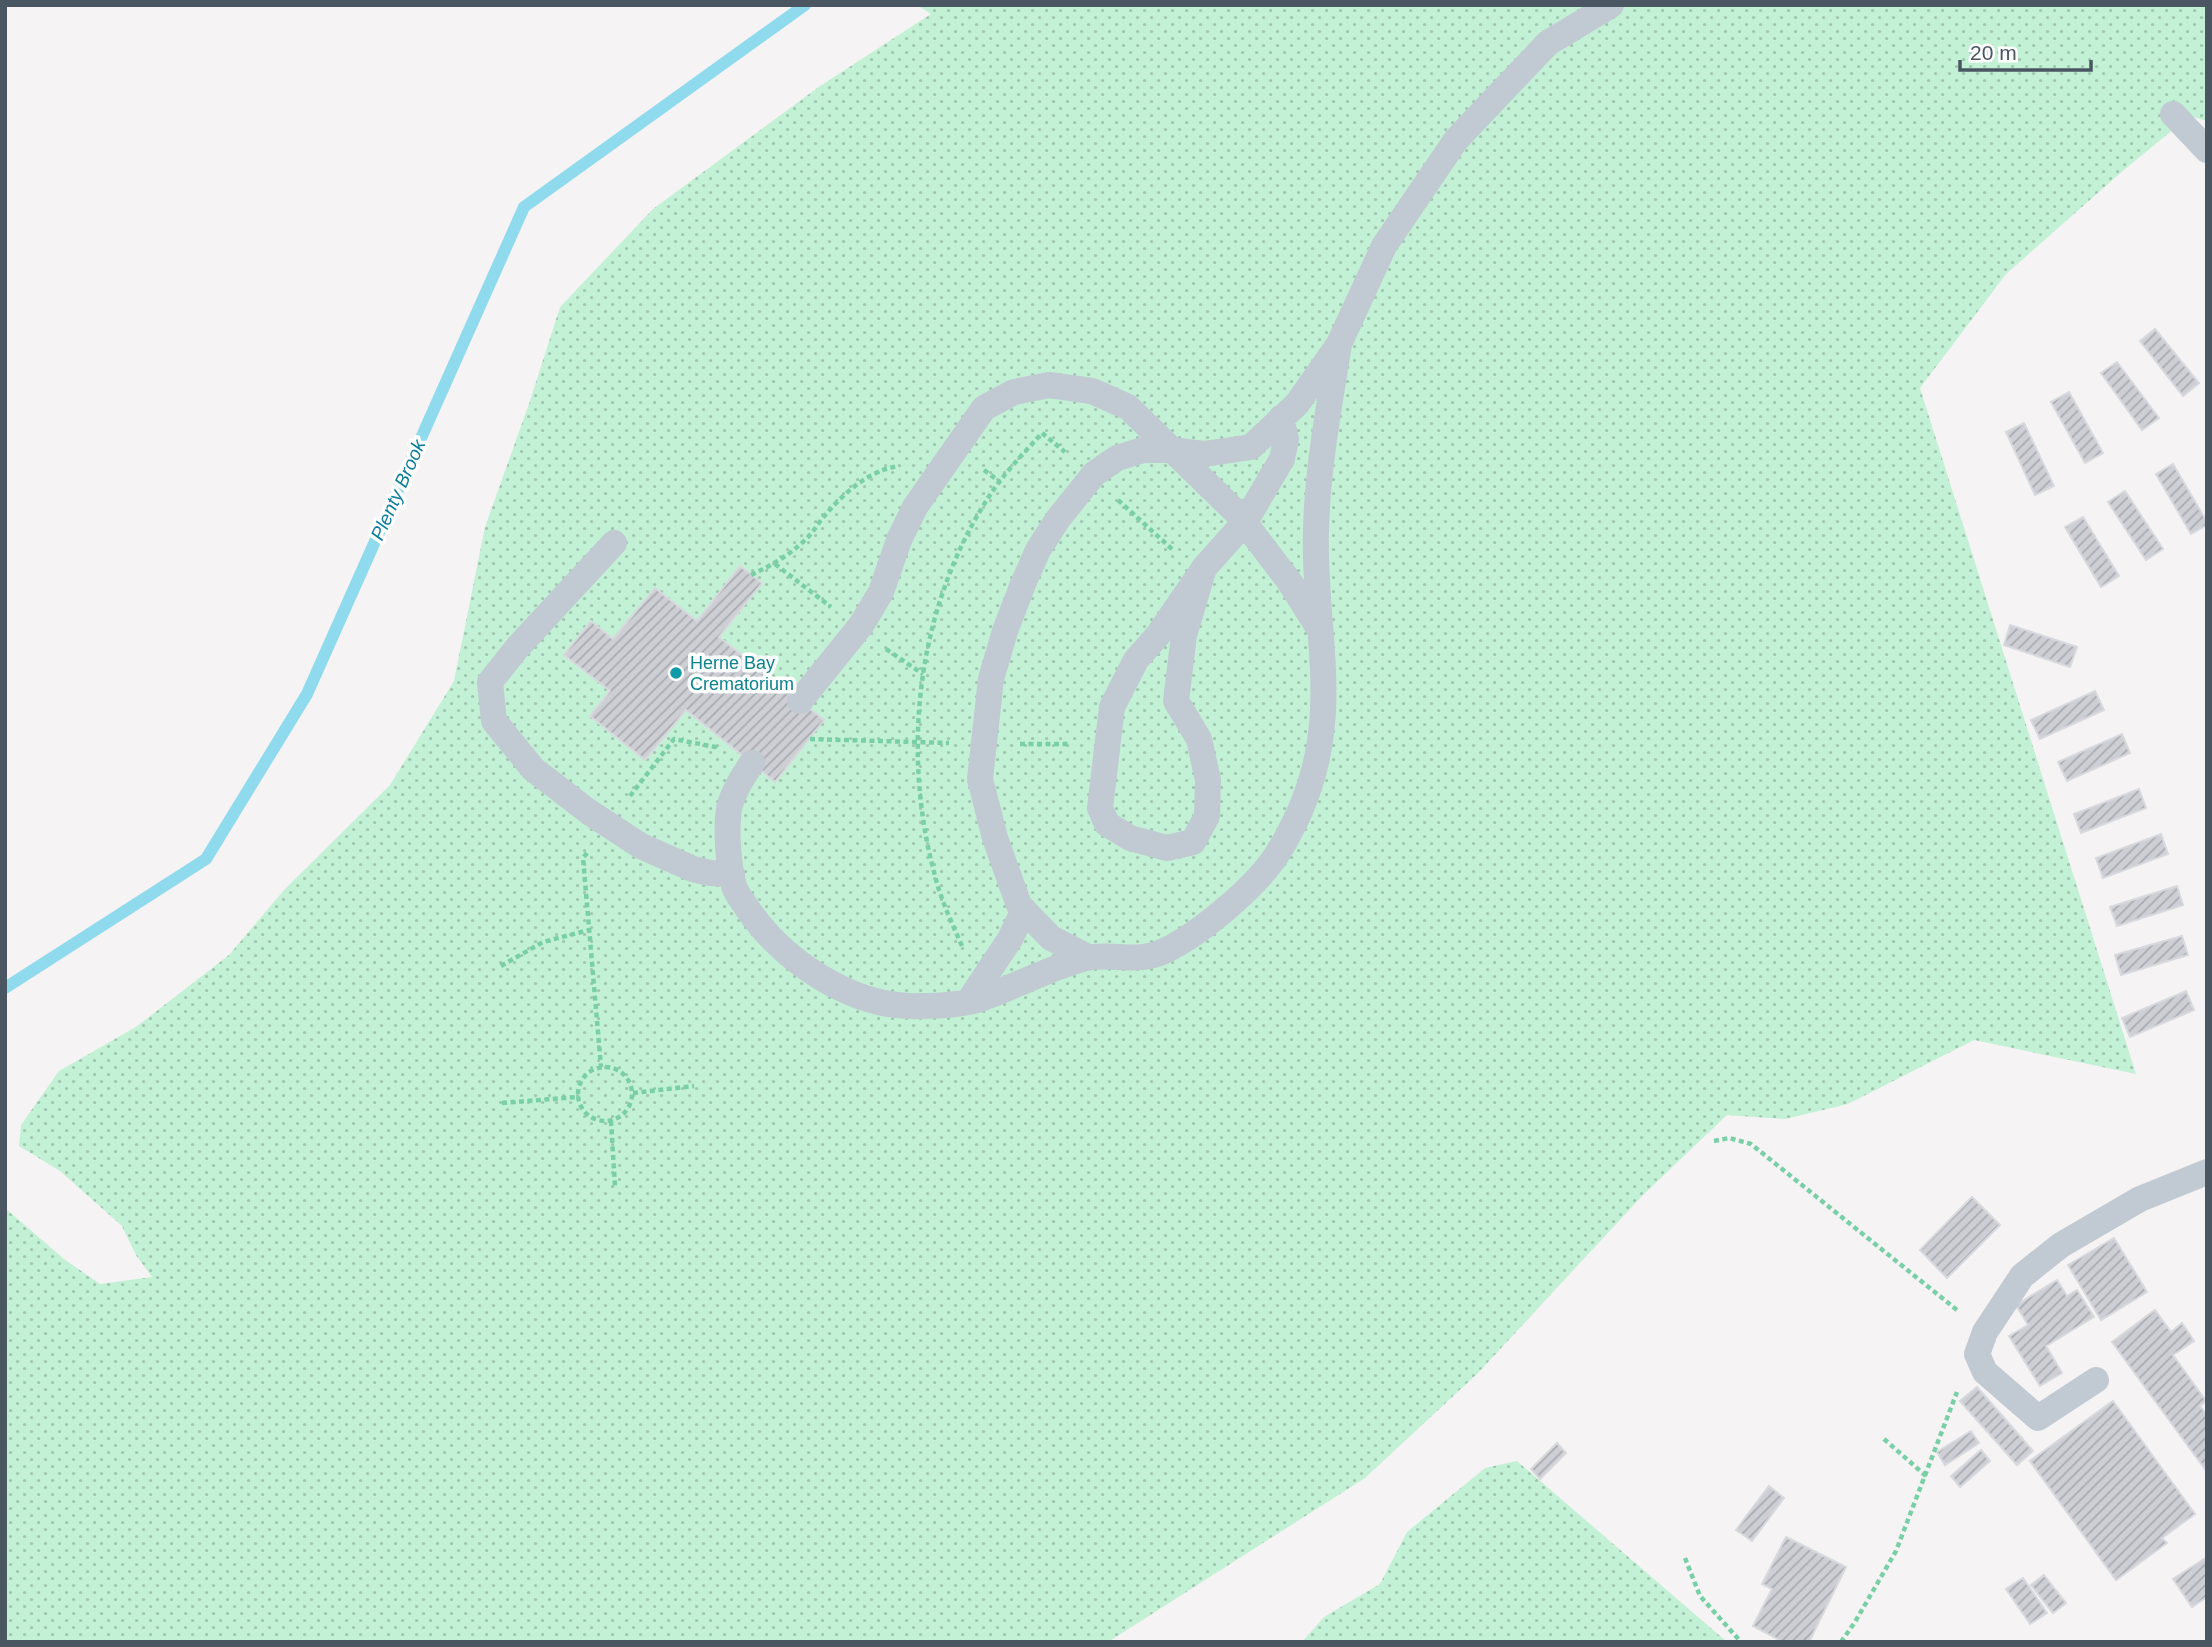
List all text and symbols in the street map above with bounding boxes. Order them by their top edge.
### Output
scale bar [1960,28,2091,72]
text: 20 m [1970,41,2017,64]
water label: Plenty Brook [366,435,430,543]
place label: Herne Bay Crematorium [690,653,794,694]
marker: Herne Bay Crematorium [668,665,684,681]

